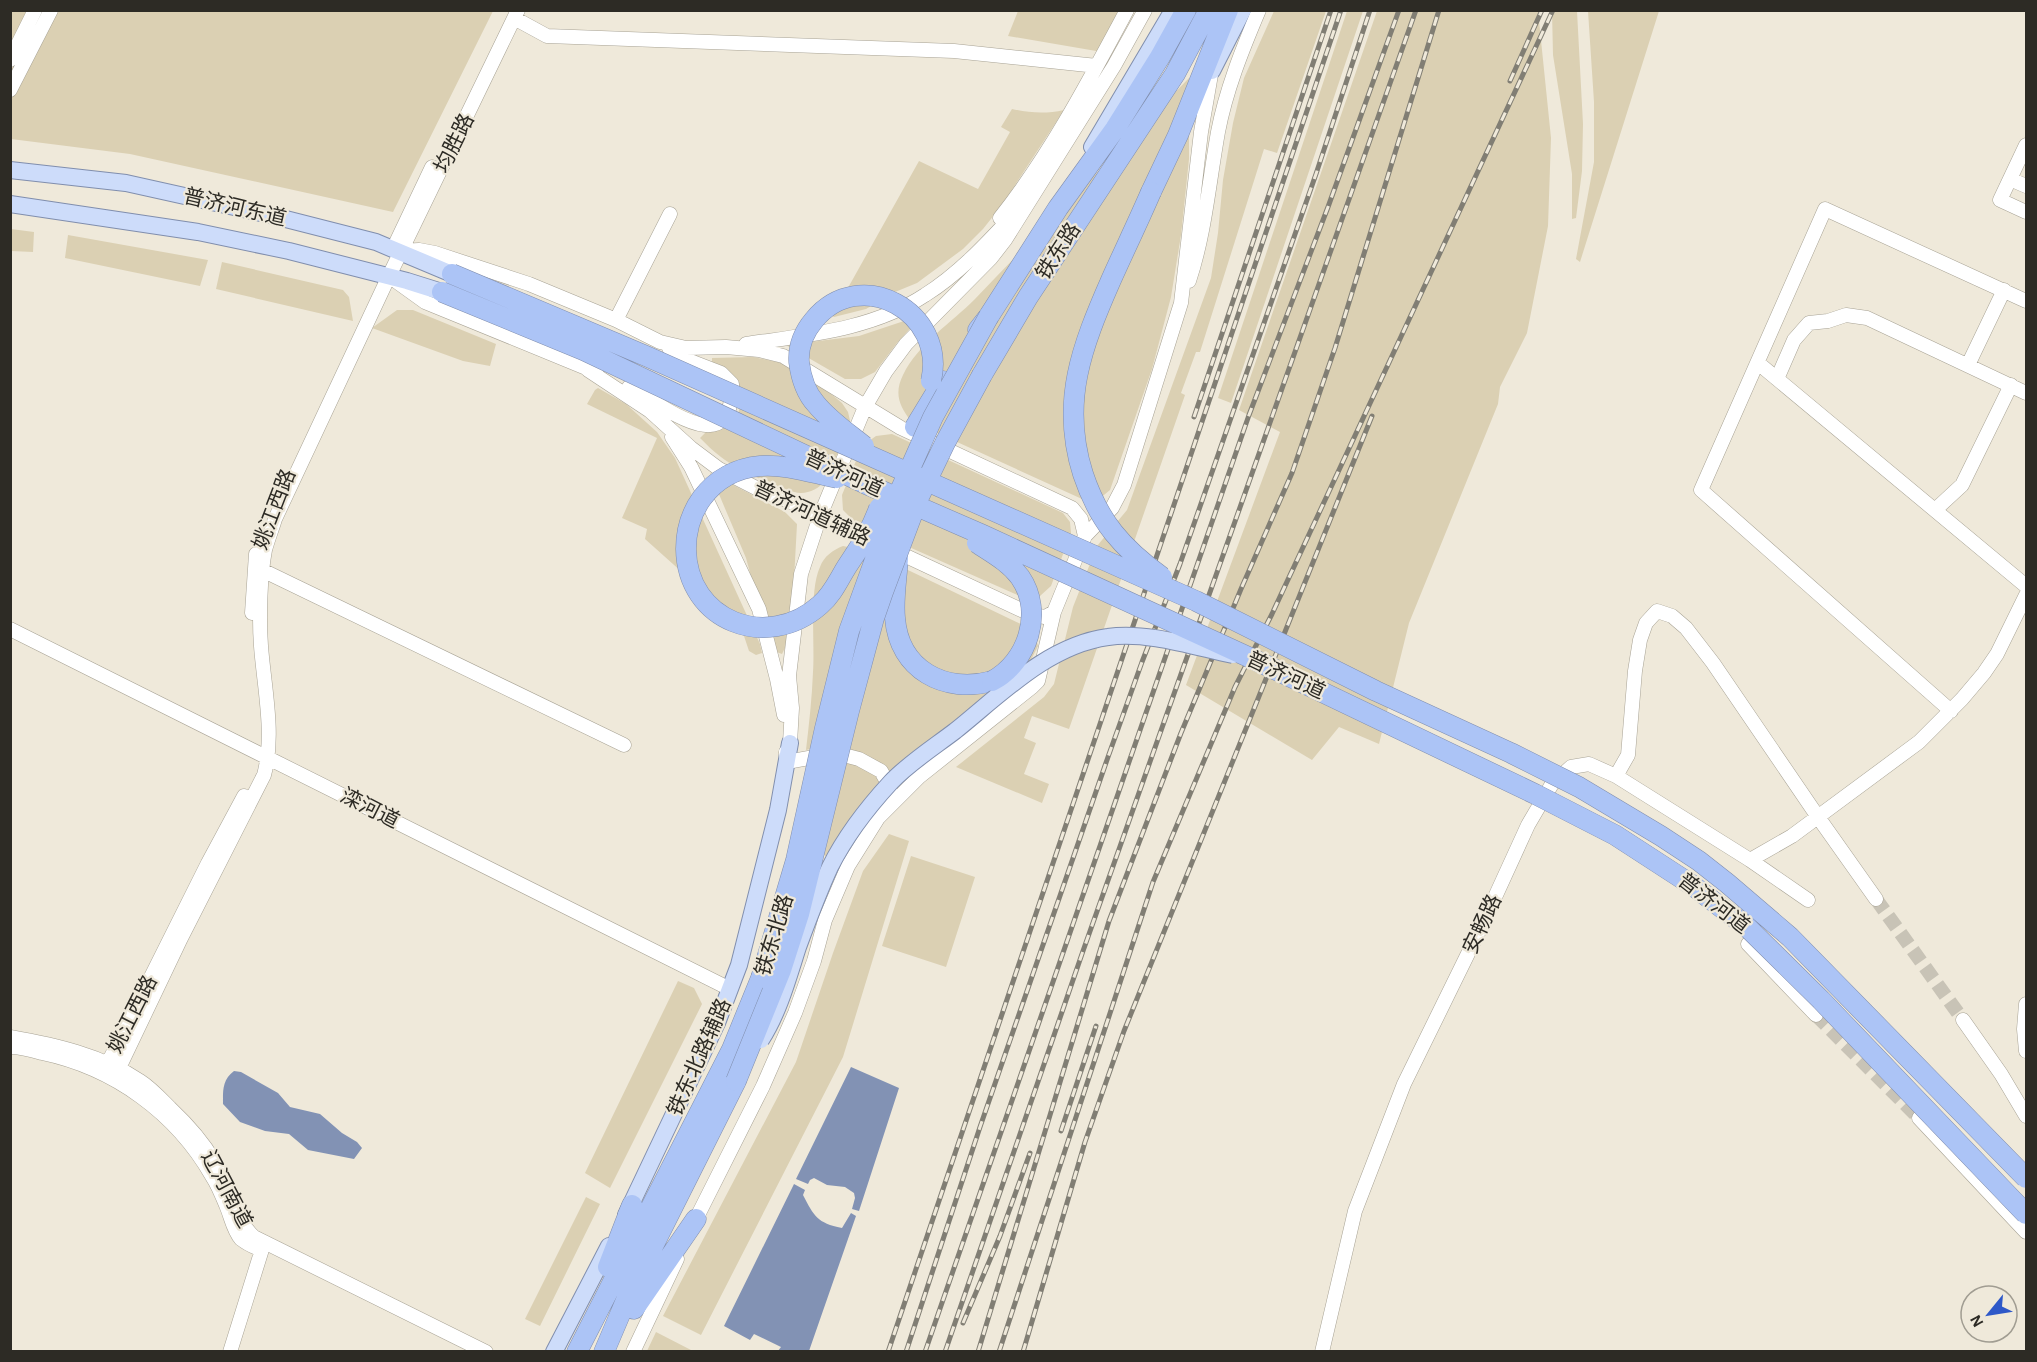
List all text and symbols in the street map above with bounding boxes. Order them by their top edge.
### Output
street label: 均胜路 [430,110,478,176]
street label: 普济河东道 [181,184,289,230]
street label: 铁东路 [1032,219,1084,283]
street label: 普济河道 [801,445,887,501]
street label: 姚江西路 [249,466,299,552]
street label: 普济河道辅路 [750,476,874,550]
street label: 普济河道 [1243,647,1329,703]
street label: 滦河道 [337,784,403,832]
street label: 普济河道 [1674,868,1754,938]
street label: 安畅路 [1459,891,1505,957]
street label: 铁东北路 [751,892,797,978]
street label: 姚江西路 [103,972,161,1056]
street label: 铁东北路辅路 [663,995,735,1119]
street label: 辽河南道 [198,1147,256,1231]
north arrow [1959,1284,2019,1344]
text: N [1967,1312,1987,1330]

